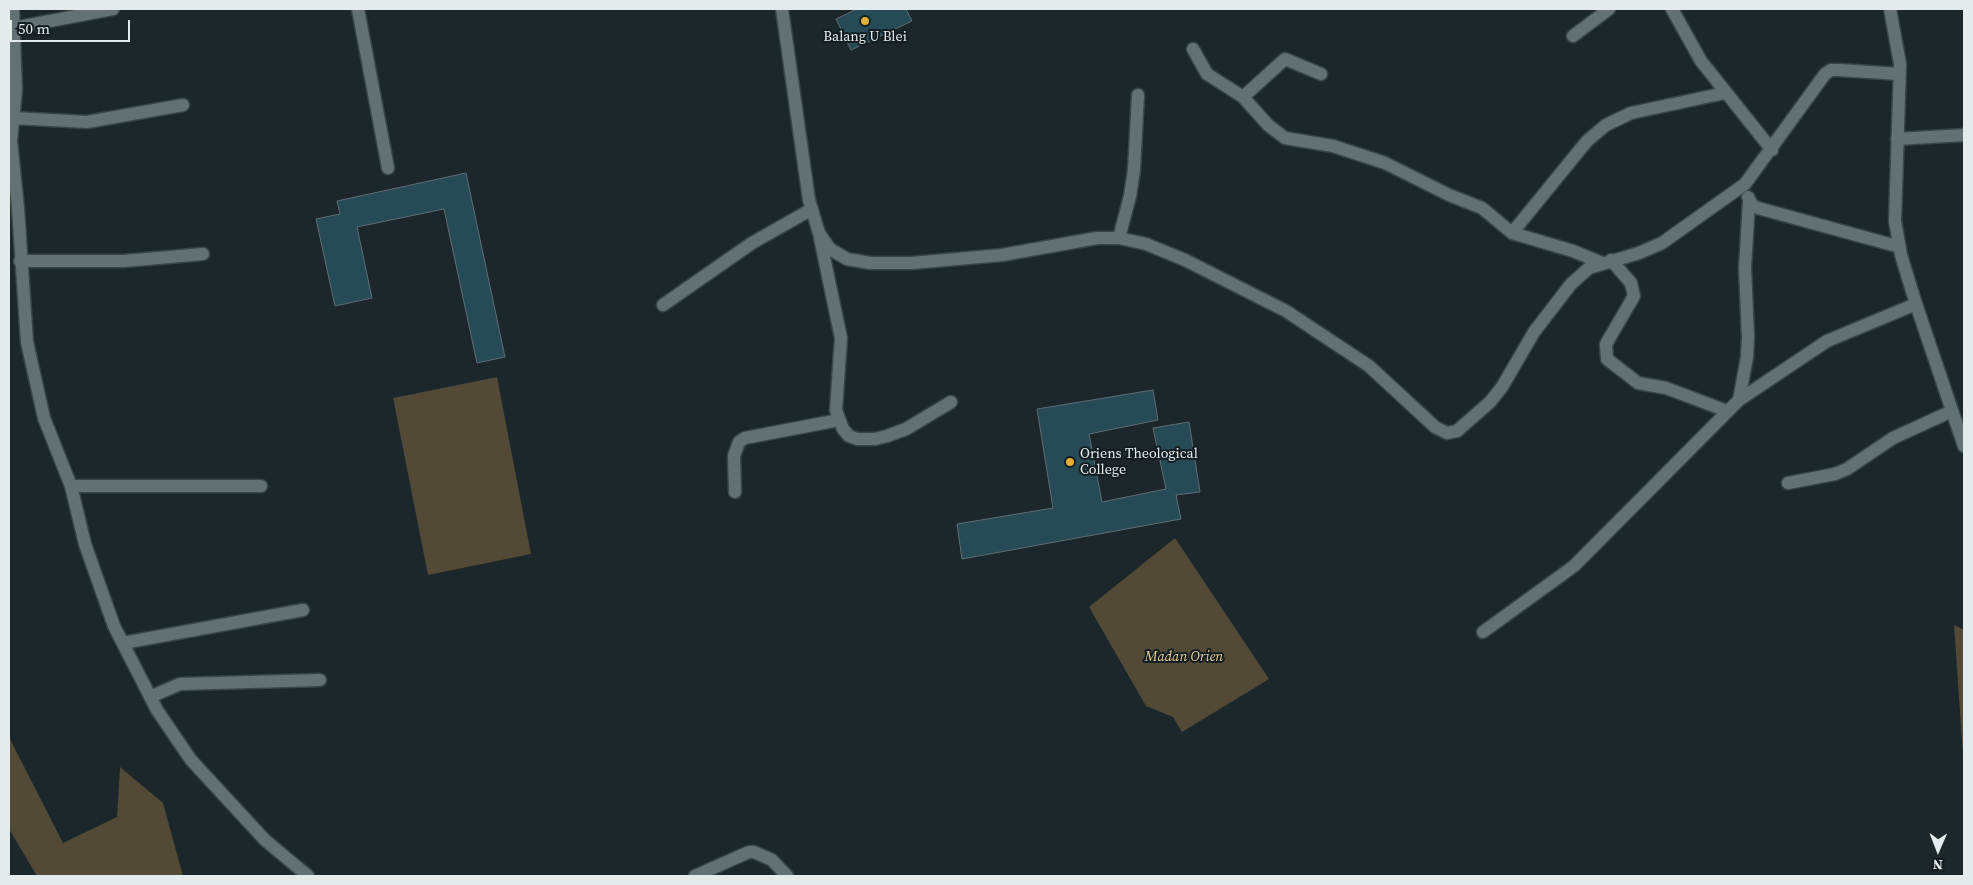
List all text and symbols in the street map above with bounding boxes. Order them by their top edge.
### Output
scale bar [12,10,132,42]
marker: Balang U Blei [859,15,871,27]
text: 50 m [18,18,50,39]
place label: Balang U Blei [823,29,907,45]
place label: Oriens Theological College [1080,446,1198,478]
marker: Oriens Theological College [1064,456,1076,468]
park label: Madan Orien [1145,649,1223,665]
north arrow [1913,825,1963,875]
text: N [1932,855,1943,875]

